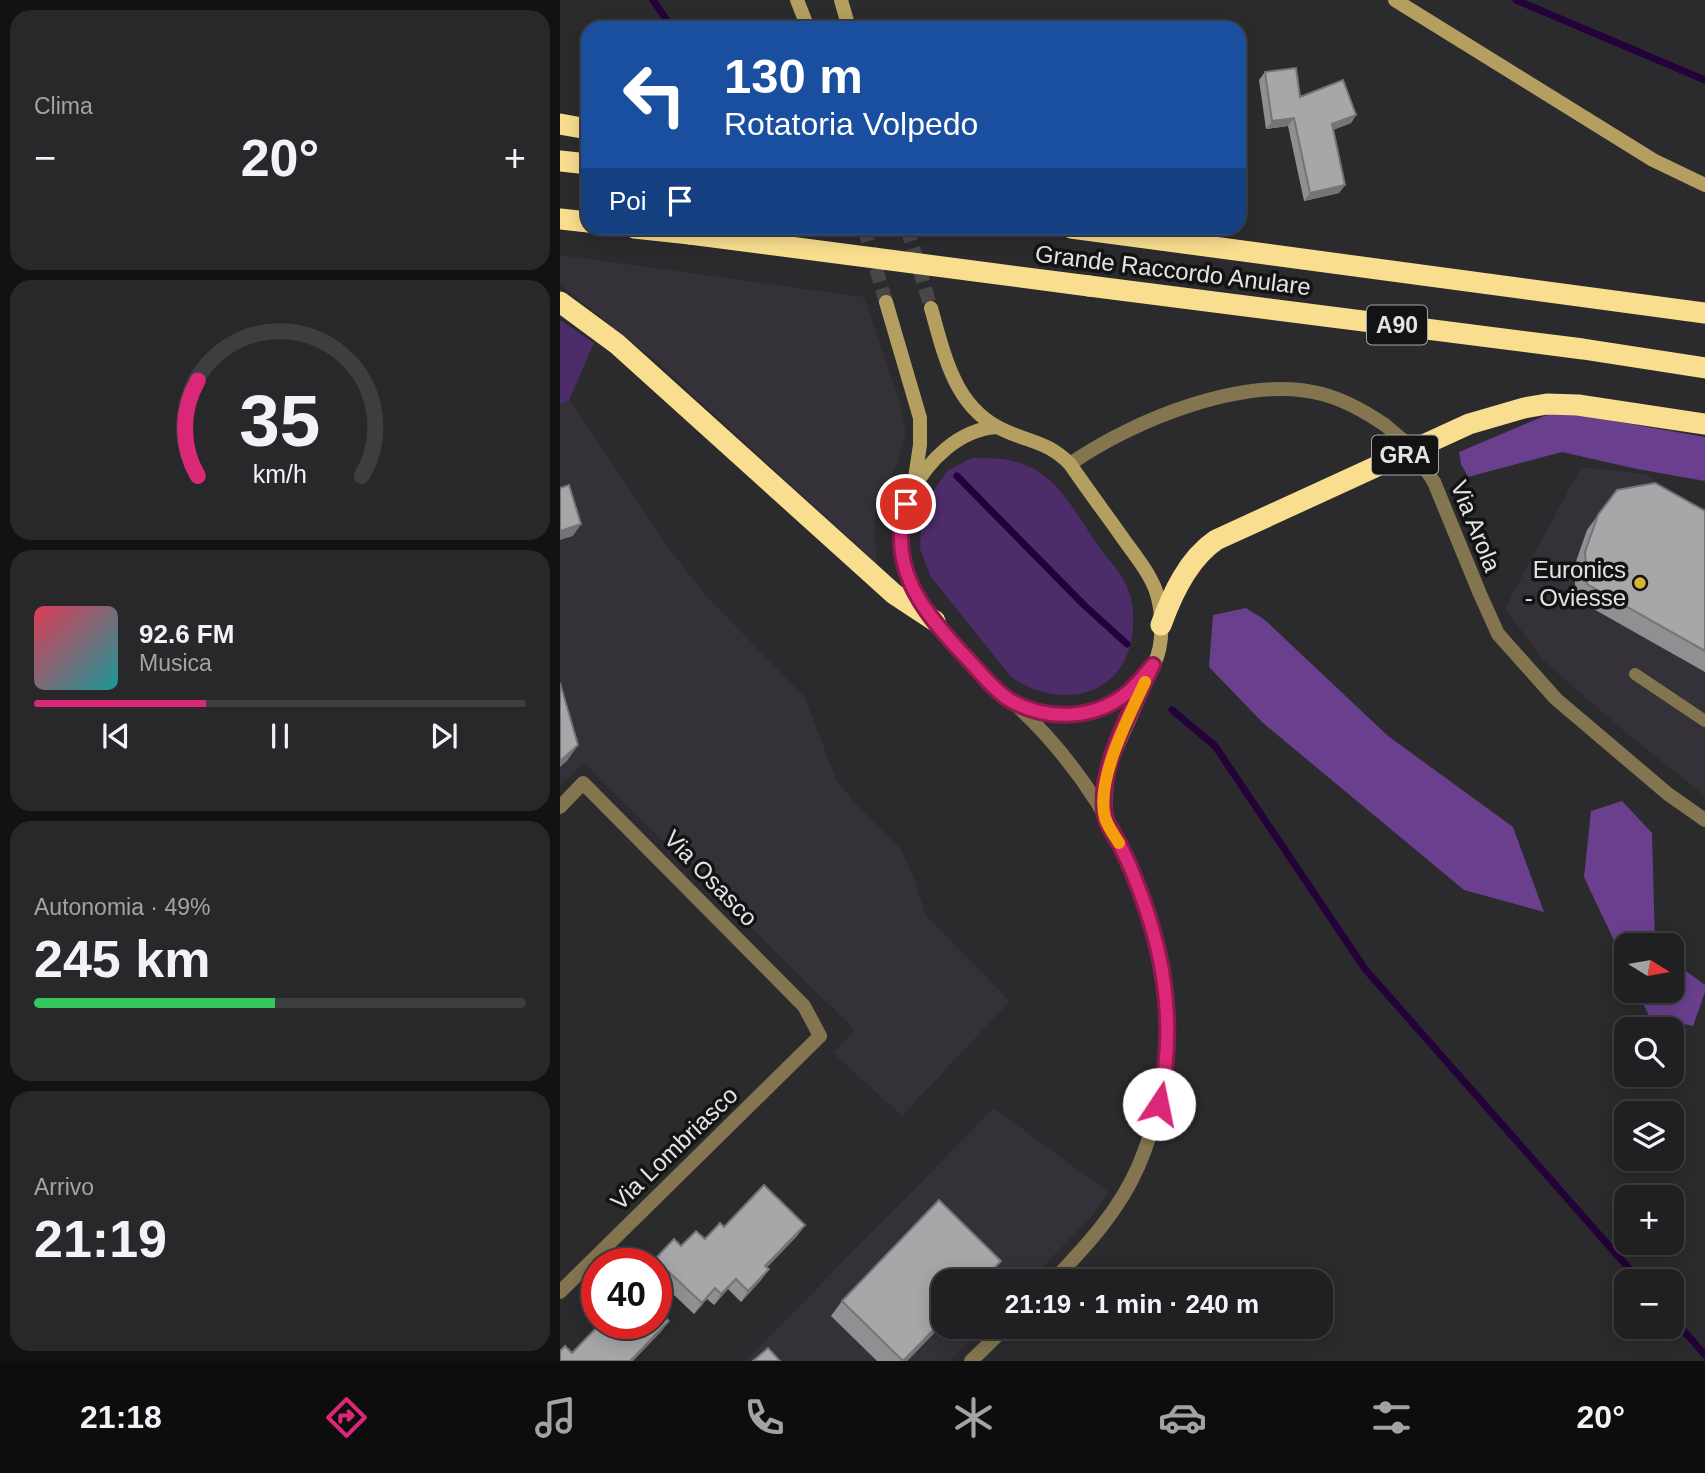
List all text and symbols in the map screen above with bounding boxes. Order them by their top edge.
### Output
icon: left [609,49,700,140]
text: 130 m [724,49,863,103]
text: Clima [34,93,93,119]
text: Rotatoria Volpedo [724,106,978,142]
text: 20° [241,129,319,187]
text: − [34,137,56,179]
text: + [504,137,526,179]
icon: arrive [661,182,699,220]
text: Poi [609,186,647,216]
street label: Grande Raccordo Anulare [1034,240,1312,300]
road number: A90 [1367,306,1427,344]
text: 35 [240,381,320,462]
road number: GRA [1372,436,1438,475]
text: km/h [253,460,307,488]
pin [876,474,936,534]
street label: Via Arola [1446,477,1507,576]
icon: arrive [887,485,925,523]
place label: Euronics - Oviesse [1525,556,1626,611]
marker: Euronics - Oviesse [1632,575,1648,591]
text: 92.6 FM [139,619,234,649]
text: Musica [139,650,212,676]
icon: previous [97,717,135,755]
icon: pause [261,717,299,755]
icon: next [425,717,463,755]
street label: Via Osasco [659,825,763,931]
text: Autonomia · 49% [34,894,210,920]
text: 245 km [34,930,210,988]
north arrow [1614,933,1684,1003]
map controls [1614,933,1684,1339]
button: search [1614,1017,1684,1087]
position arrow [1122,1067,1196,1141]
street label: Via Lombriasco [605,1081,743,1215]
button: layers [1614,1101,1684,1171]
text: Arrivo [34,1174,94,1200]
button: + [1614,1185,1684,1255]
text: 21:19 [34,1210,167,1268]
speed limit sign: 40 [581,1248,672,1339]
button: − [1614,1269,1684,1339]
text: 21:19 · 1 min · 240 m [1005,1289,1259,1319]
icon: directions [322,1393,371,1442]
icon: music [531,1393,580,1442]
icon: phone [740,1393,789,1442]
icon: climate [949,1393,998,1442]
icon: car [1158,1393,1207,1442]
icon: filters [1367,1393,1416,1442]
text: 21:18 [80,1399,162,1435]
text: 20° [1577,1399,1625,1435]

